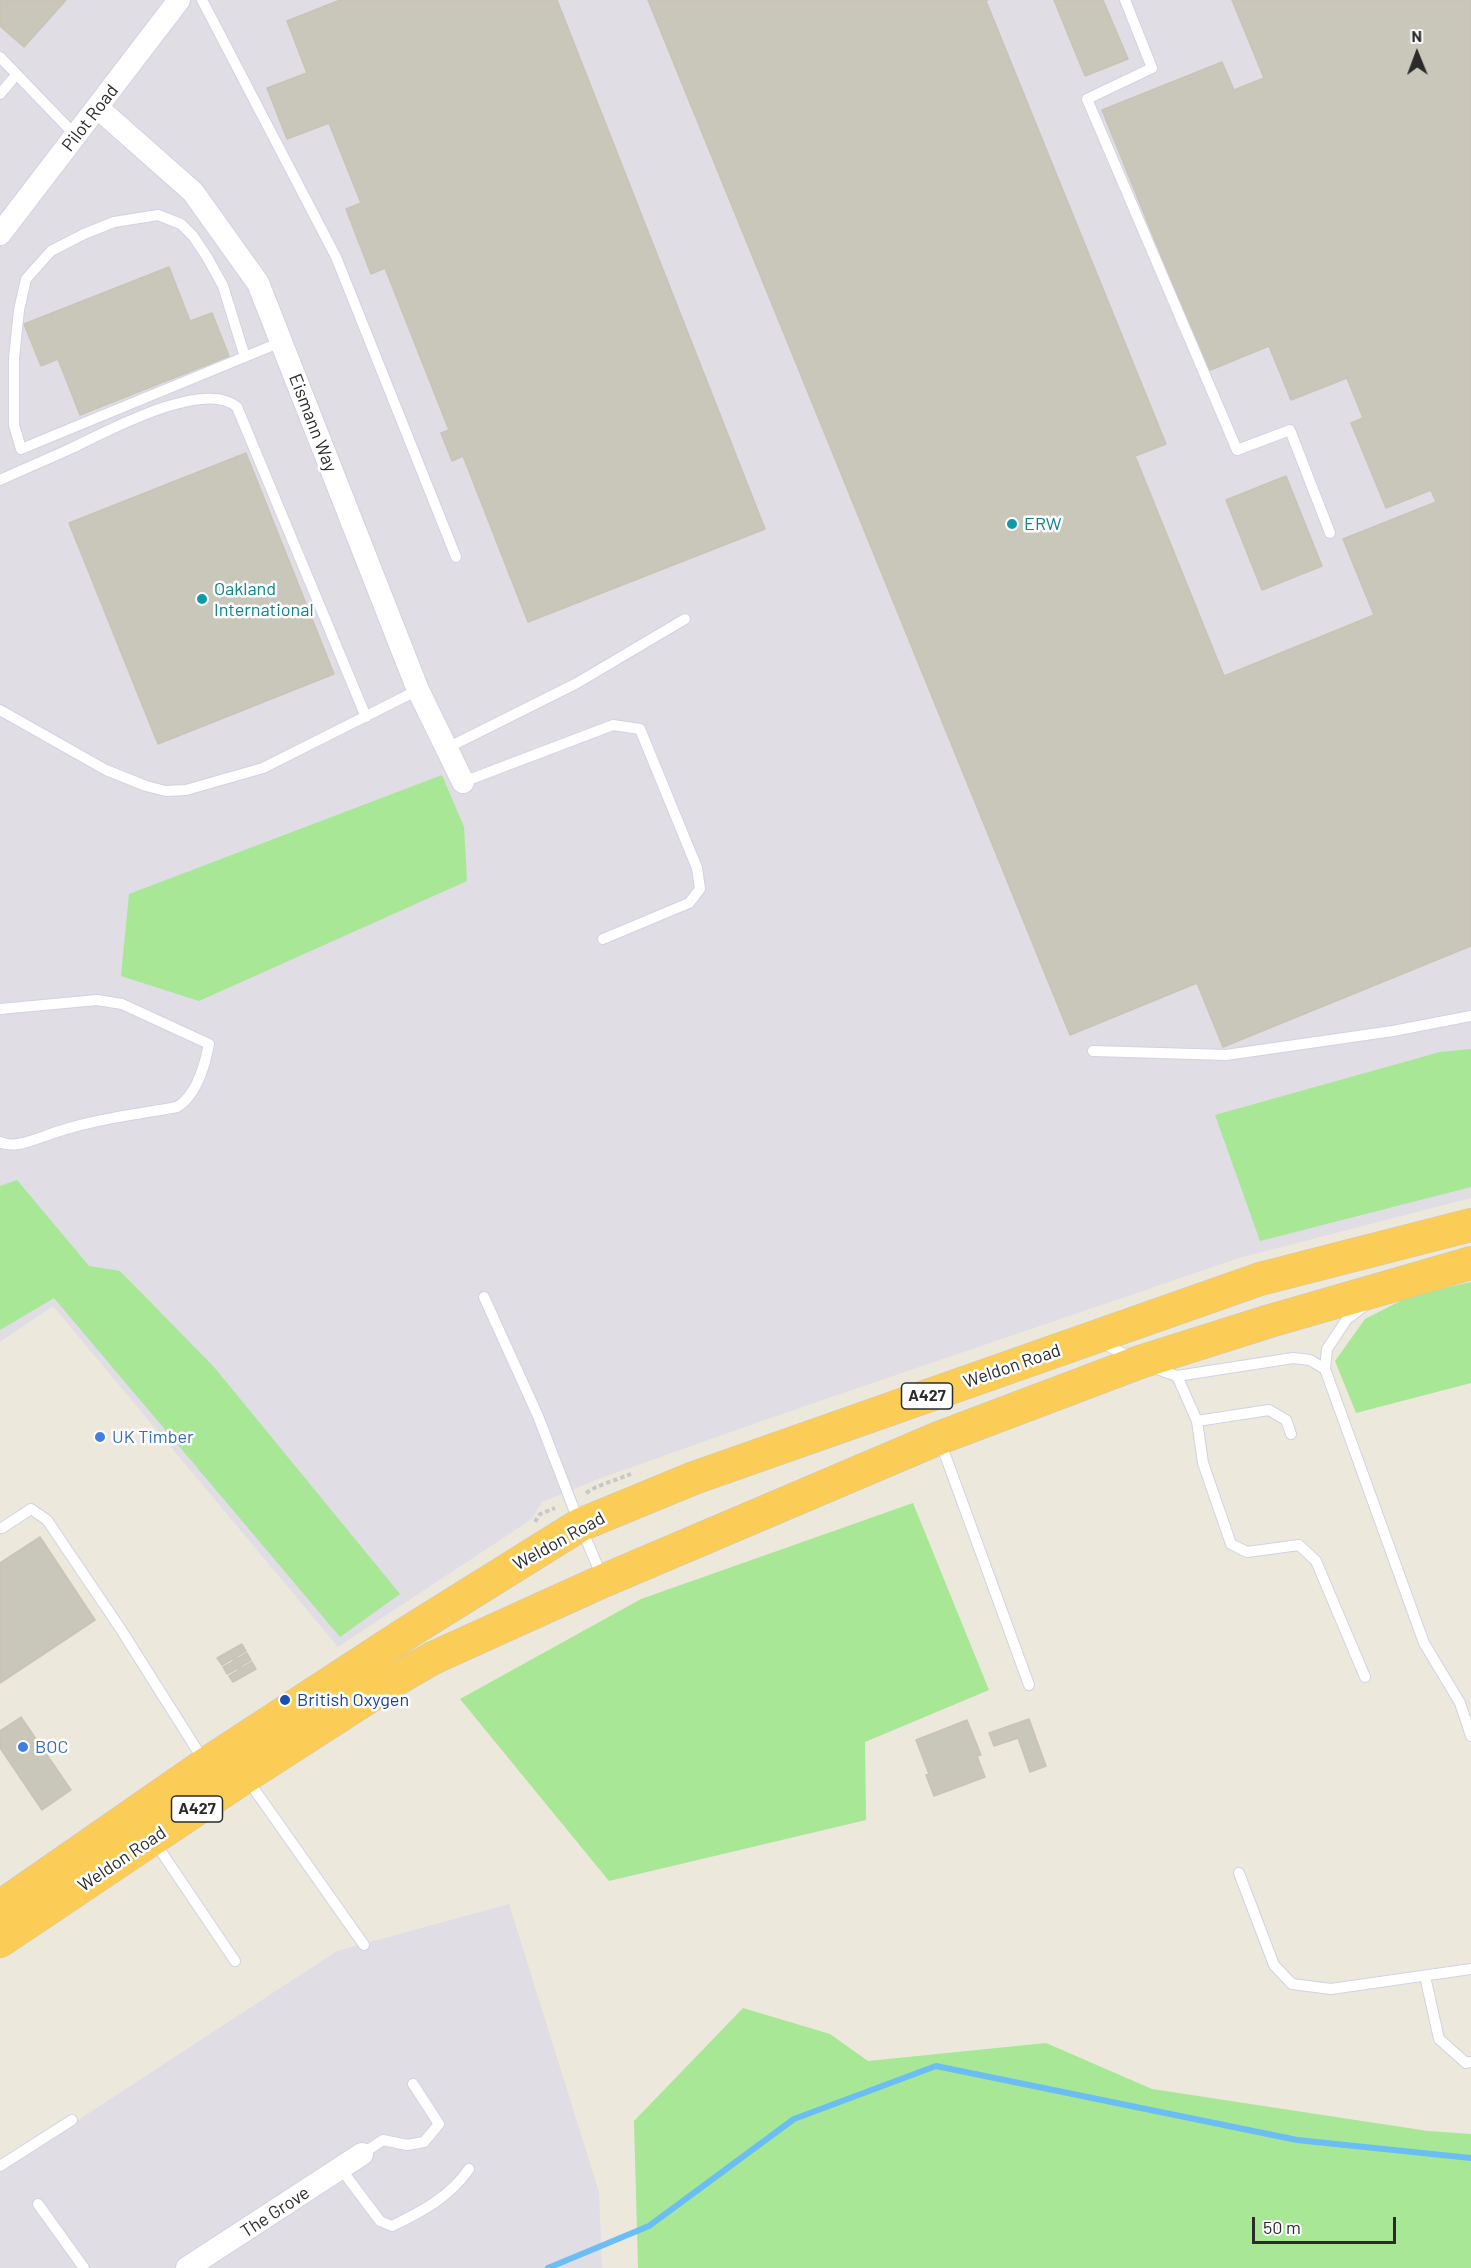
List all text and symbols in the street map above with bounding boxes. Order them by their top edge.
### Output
north arrow [1387,24,1447,84]
text: N [1411,26,1422,45]
street label: Pilot Road [57,80,123,156]
street label: Eismann Way [284,371,342,475]
place label: ERW [1024,513,1062,535]
marker: ERW [1005,517,1019,531]
place label: Oakland International [214,578,314,620]
marker: Oakland International [195,592,209,606]
street label: Weldon Road [961,1339,1063,1393]
road number: A427 [902,1383,952,1409]
place label: UK Timber [112,1426,194,1448]
marker: UK Timber [93,1430,107,1444]
street label: Weldon Road [509,1507,609,1575]
place label: British Oxygen [297,1689,409,1711]
marker: British Oxygen [278,1693,292,1707]
place label: BOC [35,1736,68,1758]
marker: BOC [16,1740,30,1754]
road number: A427 [172,1796,222,1822]
street label: Weldon Road [74,1822,170,1896]
street label: The Grove [236,2182,314,2242]
scale bar [1255,2205,1399,2243]
text: 50 m [1263,2216,1301,2238]

